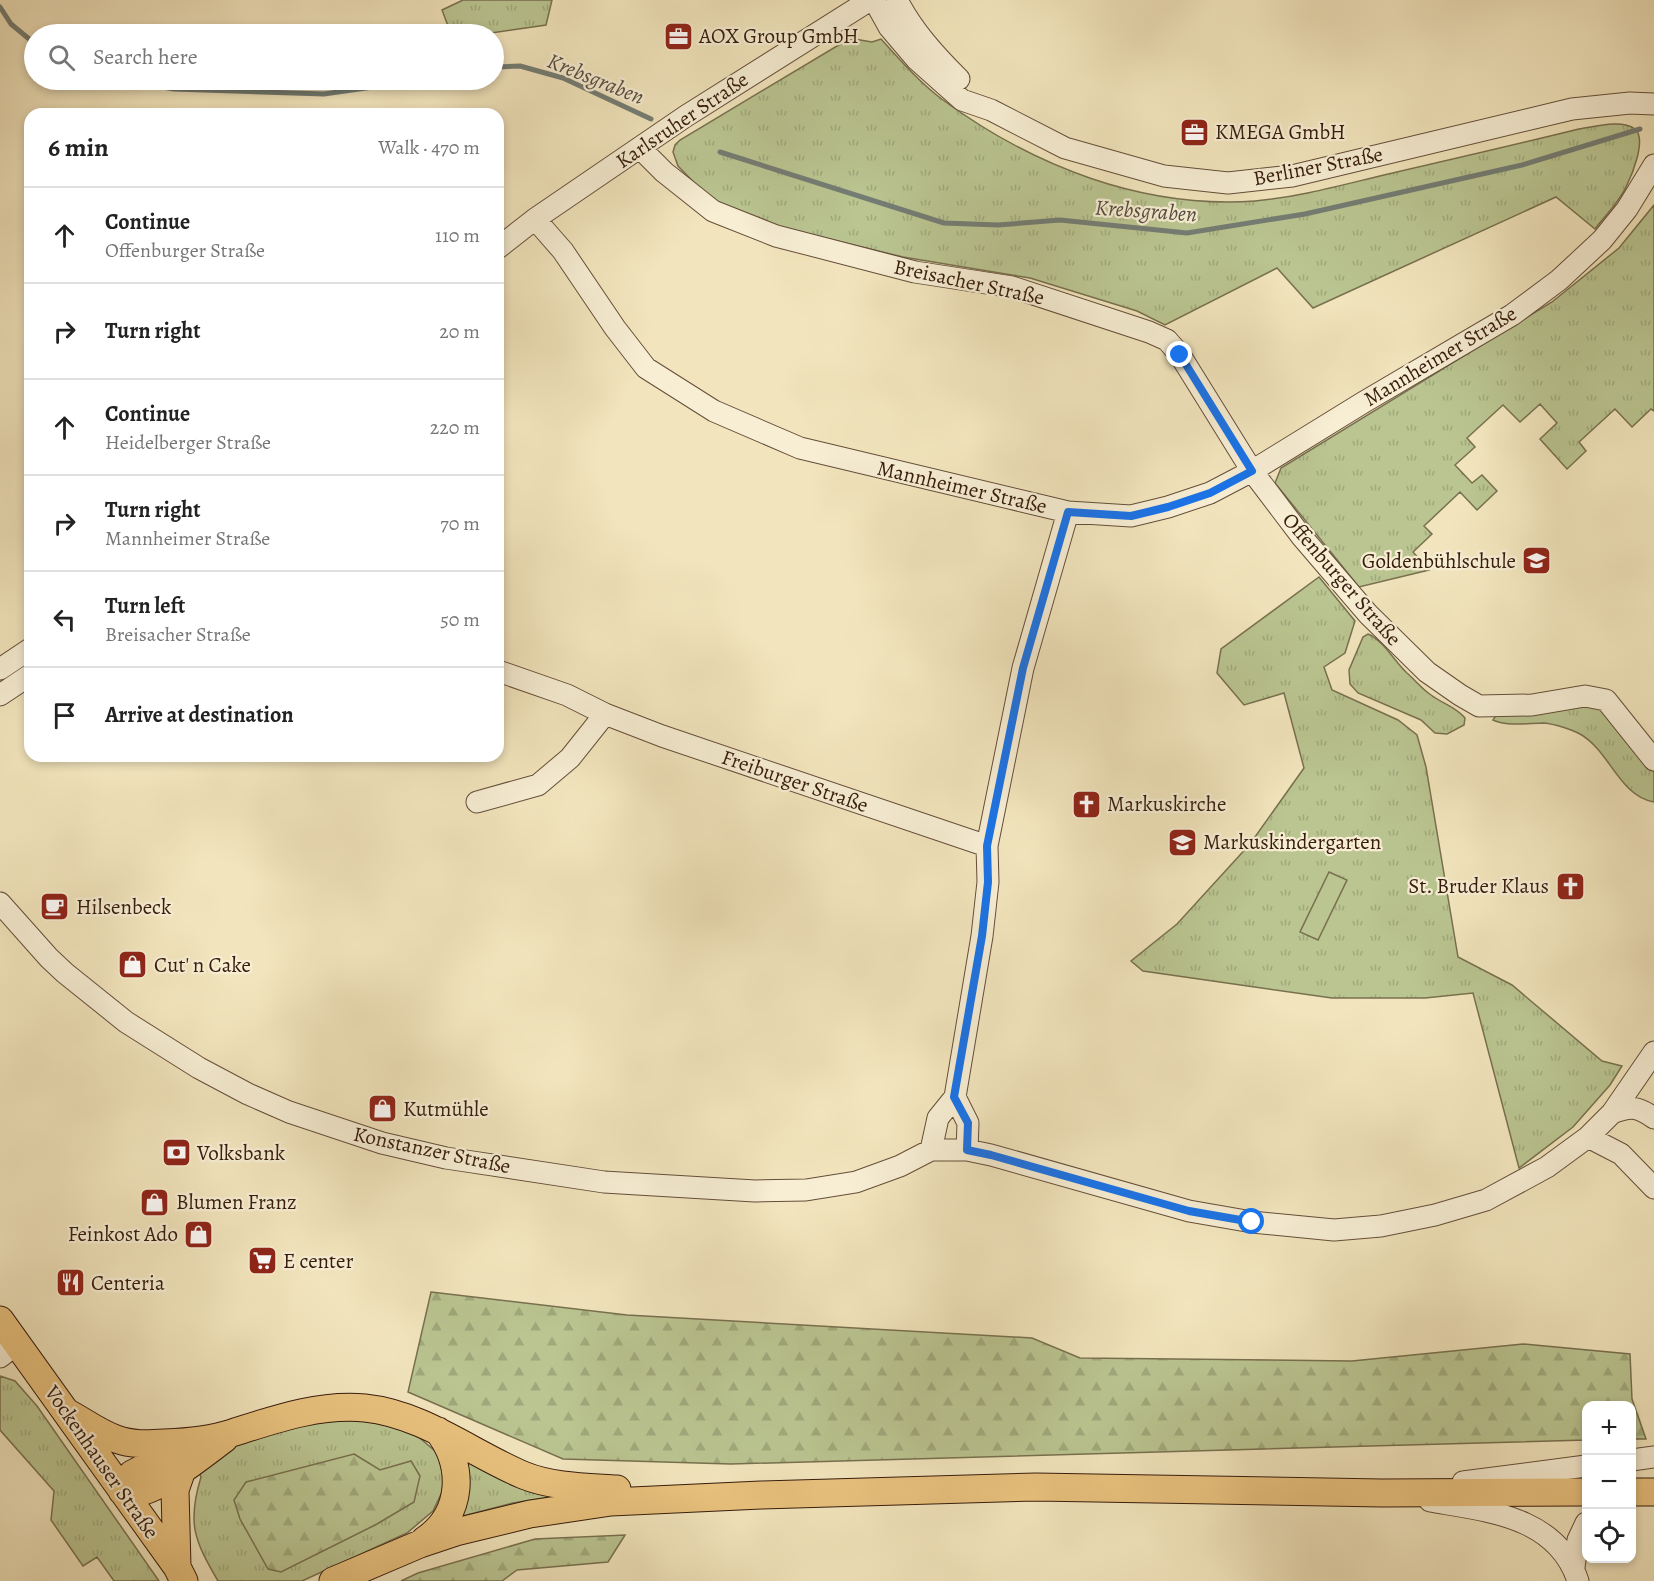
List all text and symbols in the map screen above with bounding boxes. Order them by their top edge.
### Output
office icon: AOX Group GmbH [662,20,694,52]
place label: AOX Group GmbH [698,22,859,50]
search box [24,24,504,90]
icon: search [45,41,78,74]
text: Search here [93,42,198,72]
water label: Krebsgraben [543,46,649,112]
street label: Karlsruher Straße [610,65,754,175]
office icon: KMEGA GmbH [1178,116,1210,148]
place label: KMEGA GmbH [1215,118,1346,146]
text: 6 min [48,130,109,165]
text: Walk · 470 m [378,134,480,161]
street label: Berliner Straße [1251,140,1385,192]
water label: Krebsgraben [1094,192,1198,230]
text: Continue [105,207,190,237]
icon: ahead [48,219,81,252]
text: 110 m [435,222,480,249]
text: Offenburger Straße [105,237,265,264]
street label: Breisacher Straße [891,252,1047,312]
street label: Mannheimer Straße [1358,299,1522,413]
icon: right [48,315,81,348]
text: Turn right [105,316,201,346]
text: 20 m [439,318,480,345]
route end [1166,341,1192,367]
text: Continue [105,399,190,429]
icon: ahead [48,411,81,444]
text: 220 m [430,414,480,441]
text: Heidelberger Straße [105,429,271,456]
street label: Mannheimer Straße [874,454,1050,520]
text: Turn right [105,495,201,525]
street label: Offenburger Straße [1276,506,1408,652]
icon: right [48,507,81,540]
text: 70 m [440,510,480,537]
text: Mannheimer Straße [105,525,270,552]
school or university icon: Goldenbühlschule [1521,545,1553,577]
place label: Goldenbühlschule [1362,547,1516,575]
text: Turn left [105,591,185,621]
icon: left [48,603,81,636]
text: 50 m [440,606,480,633]
text: Breisacher Straße [105,621,251,648]
icon: arrive [48,699,81,732]
text: Arrive at destination [105,700,294,730]
street label: Freiburger Straße [718,743,872,819]
church icon: Markuskirche [1070,788,1102,820]
place label: Markuskirche [1107,790,1226,818]
school or university icon: Markuskindergarten [1166,826,1198,858]
place label: Markuskindergarten [1203,828,1381,856]
church icon: St. Bruder Klaus [1554,870,1586,902]
place label: St. Bruder Klaus [1408,872,1549,900]
cafe icon: Hilsenbeck [39,891,71,923]
place label: Hilsenbeck [76,893,172,921]
shop icon: Cut' n Cake [117,949,149,981]
place label: Cut' n Cake [154,951,251,979]
shop icon: Kutmühle [366,1093,398,1125]
place label: Kutmühle [403,1095,489,1123]
street label: Konstanzer Straße [351,1120,513,1180]
bank icon: Volksbank [160,1137,192,1169]
place label: Volksbank [196,1139,286,1167]
shop icon: Blumen Franz [139,1186,171,1218]
place label: Blumen Franz [176,1188,297,1216]
route start [1238,1208,1264,1234]
shop icon: Feinkost Ado [183,1218,215,1250]
place label: Feinkost Ado [68,1220,178,1248]
supermarket icon: E center [246,1245,278,1277]
place label: E center [283,1247,353,1275]
restaurant icon: Centeria [54,1267,86,1299]
place label: Centeria [91,1269,165,1297]
street label: Vockenhauser Straße [38,1379,166,1544]
map controls [1582,1401,1636,1563]
button: + [1582,1401,1636,1455]
button: − [1582,1455,1636,1509]
button: locate [1582,1509,1636,1563]

